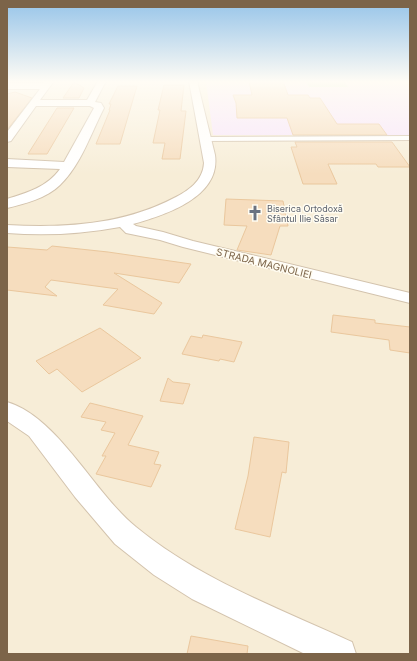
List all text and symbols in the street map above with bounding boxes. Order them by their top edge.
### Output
place label: Biserica Ortodoxă Sfântul Ilie Săsar [267,203,343,224]
church icon: Biserica Ortodoxă Sfântul Ilie Săsar [246,204,264,222]
street label: STRADA MAGNOLIEI [215,245,313,281]

